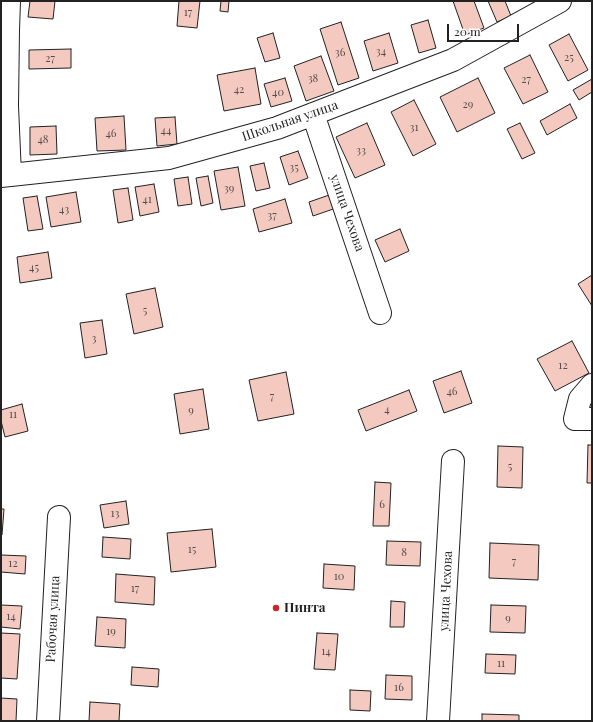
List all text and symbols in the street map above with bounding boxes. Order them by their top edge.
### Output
house number: 17 [184,6,192,20]
scale bar [449,16,521,42]
text: 20 m [454,23,481,39]
house number: 34 [376,45,386,59]
house number: 36 [335,46,345,60]
house number: 25 [564,51,574,65]
house number: 27 [45,52,55,66]
house number: 38 [308,72,318,86]
house number: 27 [521,73,531,87]
house number: 42 [234,83,244,97]
house number: 40 [272,86,284,100]
street label: Школьная улица [240,97,340,145]
house number: 29 [463,98,473,112]
house number: 31 [409,121,419,135]
house number: 44 [161,124,171,138]
house number: 46 [105,127,117,141]
house number: 48 [37,133,49,147]
house number: 33 [356,144,366,158]
house number: 35 [289,161,299,175]
street label: улица Чехова [327,172,367,254]
house number: 39 [224,182,234,196]
house number: 41 [142,193,152,207]
house number: 43 [59,203,69,217]
house number: 37 [267,209,277,223]
house number: 45 [29,261,39,275]
house number: 5 [143,304,147,318]
house number: 3 [92,332,96,346]
house number: 12 [558,359,568,373]
house number: 46 [446,385,458,399]
house number: 7 [270,390,274,404]
house number: 4 [384,403,390,417]
house number: 9 [188,404,194,418]
house number: 11 [9,408,17,422]
house number: 5 [508,460,512,474]
house number: 6 [379,498,385,512]
house number: 13 [111,507,119,521]
house number: 15 [188,543,196,557]
house number: 8 [401,546,407,560]
street label: улица Чехова [436,550,456,632]
house number: 7 [512,555,516,569]
house number: 12 [8,557,18,571]
house number: 10 [334,570,344,584]
street label: Рабочая улица [43,575,63,663]
house number: 17 [131,582,139,596]
place label: Пинта [284,600,326,616]
marker: Пинта [271,603,281,613]
house number: 14 [6,610,16,624]
house number: 9 [505,612,511,626]
house number: 19 [106,625,116,639]
house number: 14 [321,645,331,659]
house number: 11 [497,657,505,671]
house number: 16 [394,681,404,695]

